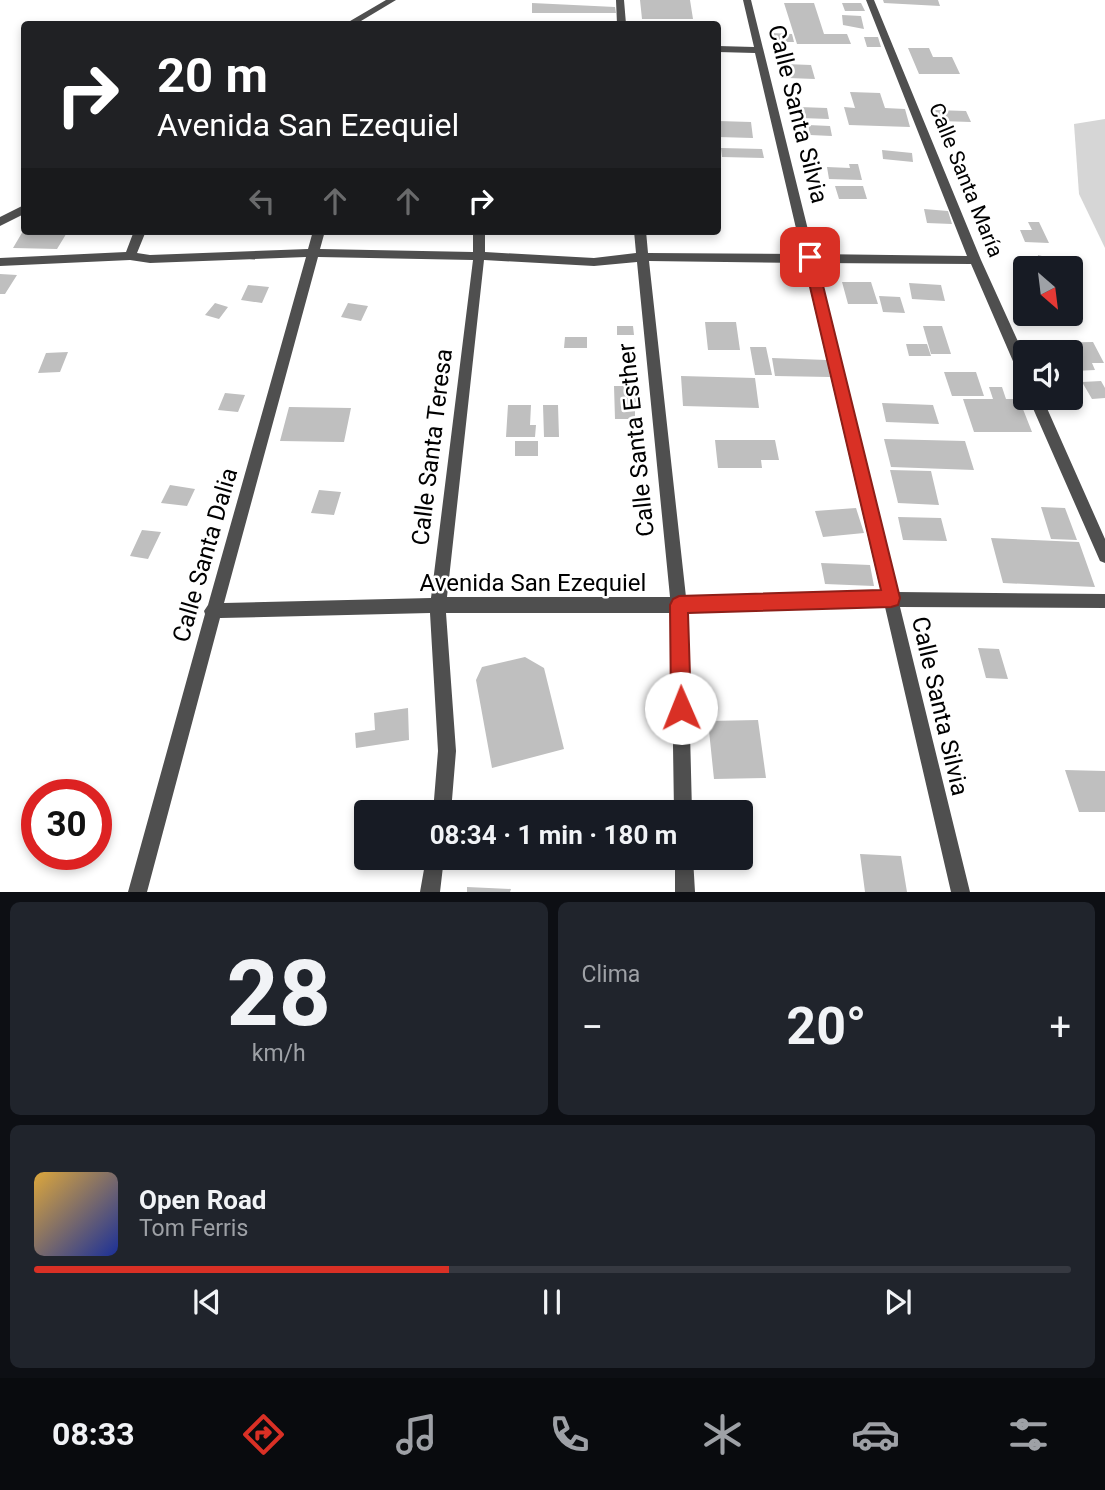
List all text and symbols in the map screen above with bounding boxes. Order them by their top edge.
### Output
street label: Calle Santa Silvia [762,22,834,206]
text: 20 m [157,47,268,104]
icon: right [42,49,133,140]
street label: Calle Santa María [924,99,1008,261]
text: Avenida San Ezequiel [157,106,459,144]
icon: left [243,182,281,220]
icon: ahead [316,182,354,220]
icon: ahead [389,182,427,220]
icon: right [462,182,500,220]
pin [780,227,840,287]
icon: arrive [791,238,829,276]
north arrow [1013,256,1083,326]
map controls [1013,256,1083,410]
button: sound [1013,340,1083,410]
street label: Calle Santa Esther [612,342,660,538]
street label: Calle Santa Teresa [406,347,458,547]
street label: Calle Santa Dalia [167,465,243,645]
street label: Avenida San Ezequiel [420,569,646,597]
street label: Calle Santa Silvia [906,614,974,798]
position arrow [644,671,718,745]
speed limit sign: 30 [21,779,112,870]
text: 08:34 · 1 min · 180 m [430,820,677,850]
text: 28 [227,941,331,1047]
text: Clima [582,961,640,988]
text: 20° [786,996,866,1057]
text: − [582,1005,603,1049]
text: + [1049,1005,1071,1049]
text: km/h [252,1040,306,1067]
text: Open Road [139,1185,267,1215]
text: Tom Ferris [139,1215,248,1242]
icon: previous [188,1283,226,1321]
icon: pause [533,1283,571,1321]
icon: next [879,1283,917,1321]
icon: directions [239,1410,288,1459]
icon: music [392,1410,441,1459]
icon: phone [545,1410,594,1459]
icon: climate [698,1410,747,1459]
icon: car [851,1410,900,1459]
icon: filters [1004,1410,1053,1459]
text: 08:33 [52,1415,134,1453]

